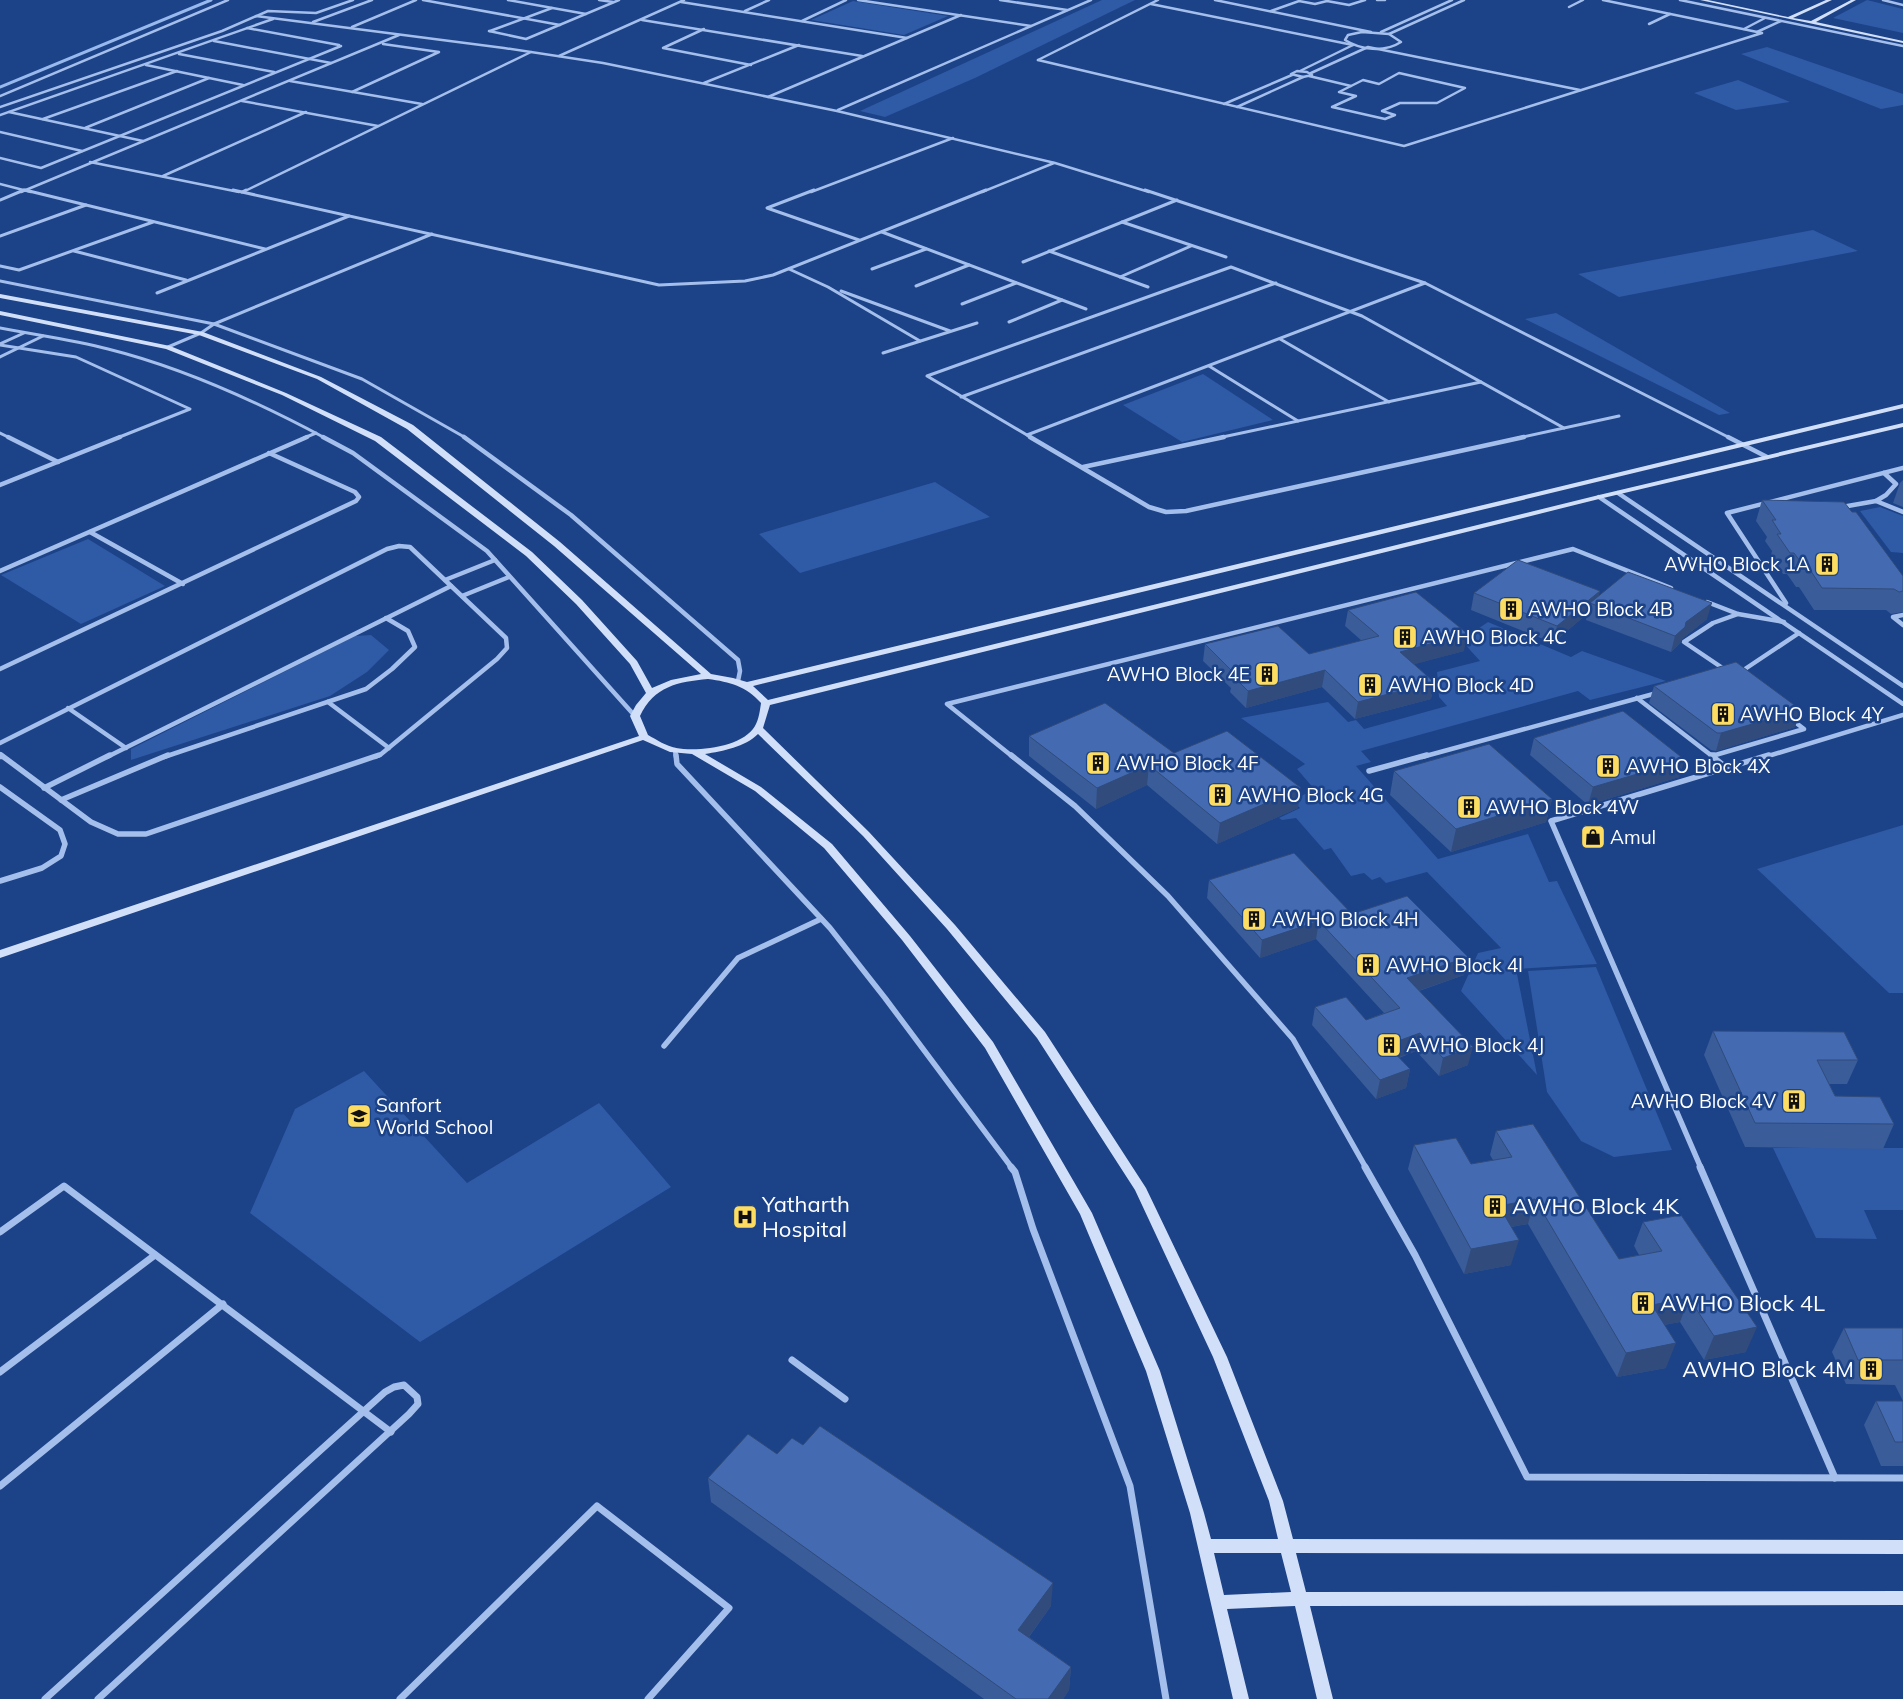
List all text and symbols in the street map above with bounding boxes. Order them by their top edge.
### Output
building icon: AWHO Block 1A [1814,551,1840,577]
place label: AWHO Block 1A [1664,552,1810,576]
building icon: AWHO Block 4B [1498,596,1524,622]
place label: AWHO Block 4B [1528,597,1673,621]
building icon: AWHO Block 4C [1392,624,1418,650]
place label: AWHO Block 4C [1422,625,1567,649]
building icon: AWHO Block 4E [1254,661,1280,687]
place label: AWHO Block 4E [1107,662,1250,686]
building icon: AWHO Block 4D [1357,672,1383,698]
place label: AWHO Block 4D [1388,673,1534,697]
building icon: AWHO Block 4Y [1710,701,1736,727]
place label: AWHO Block 4Y [1740,702,1884,726]
building icon: AWHO Block 4F [1085,750,1111,776]
place label: AWHO Block 4F [1116,751,1259,775]
building icon: AWHO Block 4X [1595,753,1621,779]
place label: AWHO Block 4X [1626,754,1771,778]
building icon: AWHO Block 4G [1207,782,1233,808]
place label: AWHO Block 4G [1238,783,1384,807]
building icon: AWHO Block 4W [1456,794,1482,820]
place label: AWHO Block 4W [1486,795,1639,819]
shop icon: Amul [1580,824,1606,850]
place label: Amul [1610,825,1656,849]
building icon: AWHO Block 4H [1241,906,1267,932]
place label: AWHO Block 4H [1272,907,1419,931]
building icon: AWHO Block 4I [1355,952,1381,978]
place label: AWHO Block 4I [1386,953,1523,977]
building icon: AWHO Block 4J [1376,1032,1402,1058]
place label: AWHO Block 4J [1406,1033,1544,1057]
building icon: AWHO Block 4V [1781,1088,1807,1114]
place label: AWHO Block 4V [1631,1089,1777,1113]
place label: Sanfort World School [376,1093,493,1139]
school or university icon: Sanfort World School [346,1103,372,1129]
place label: Yatharth Hospital [761,1190,850,1243]
place label: AWHO Block 4K [1512,1192,1680,1220]
building icon: AWHO Block 4K [1482,1193,1508,1219]
hospital icon: Yatharth Hospital [732,1204,758,1230]
place label: AWHO Block 4L [1660,1289,1825,1317]
building icon: AWHO Block 4L [1630,1290,1656,1316]
place label: AWHO Block 4M [1682,1355,1854,1383]
building icon: AWHO Block 4M [1858,1356,1884,1382]

